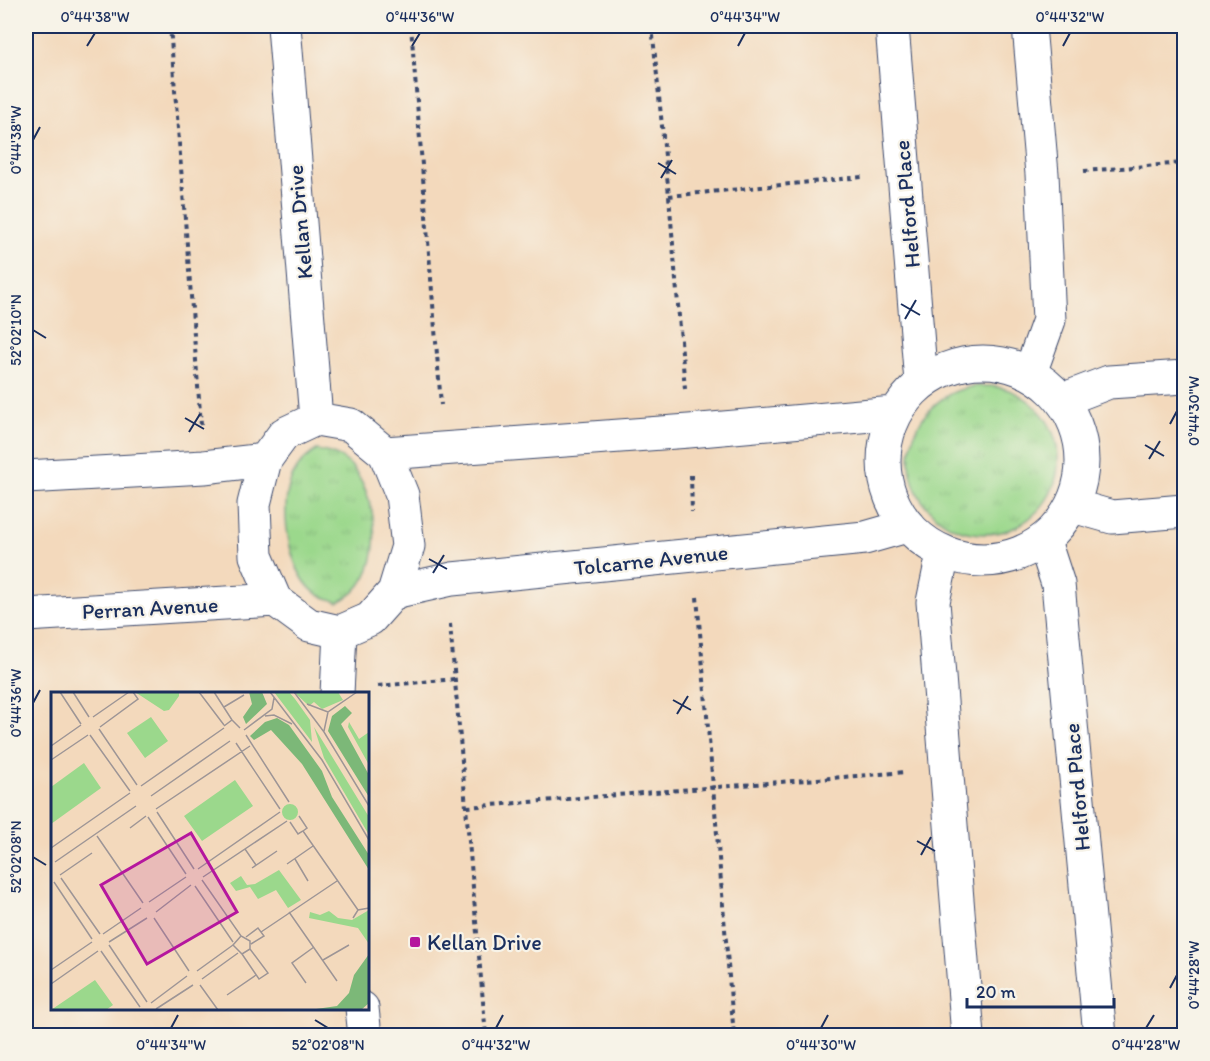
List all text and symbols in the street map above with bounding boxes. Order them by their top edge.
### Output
text: 0°44'38"W [60,8,130,26]
text: 0°44'36"W [386,8,455,26]
text: 0°44'34"W [710,8,780,26]
text: 0°44'32"W [1036,8,1105,26]
text: 0°44'38"W [7,105,25,175]
street label: Helford Place [888,139,926,269]
street label: Kellan Drive [282,164,318,280]
text: 52°02'10"N [7,294,25,366]
text: 0°44'30"W [1185,376,1203,446]
street label: Tolcarne Avenue [572,538,730,582]
street label: Perran Avenue [81,591,219,625]
text: 0°44'36"W [7,668,25,737]
inset map [51,692,369,1010]
street label: Helford Place [1058,722,1096,852]
text: 52°02'08"N [7,820,25,894]
place label: Kellan Drive [427,929,542,956]
marker: Kellan Drive [408,935,422,949]
text: 0°44'28"W [1185,940,1203,1009]
scale bar [967,971,1114,1009]
text: 20 m [976,981,1016,1003]
text: 0°44'34"W [136,1036,206,1054]
text: 52°02'08"N [291,1036,365,1054]
text: 0°44'32"W [462,1036,531,1054]
text: 0°44'30"W [786,1036,856,1054]
text: 0°44'28"W [1112,1036,1181,1054]

